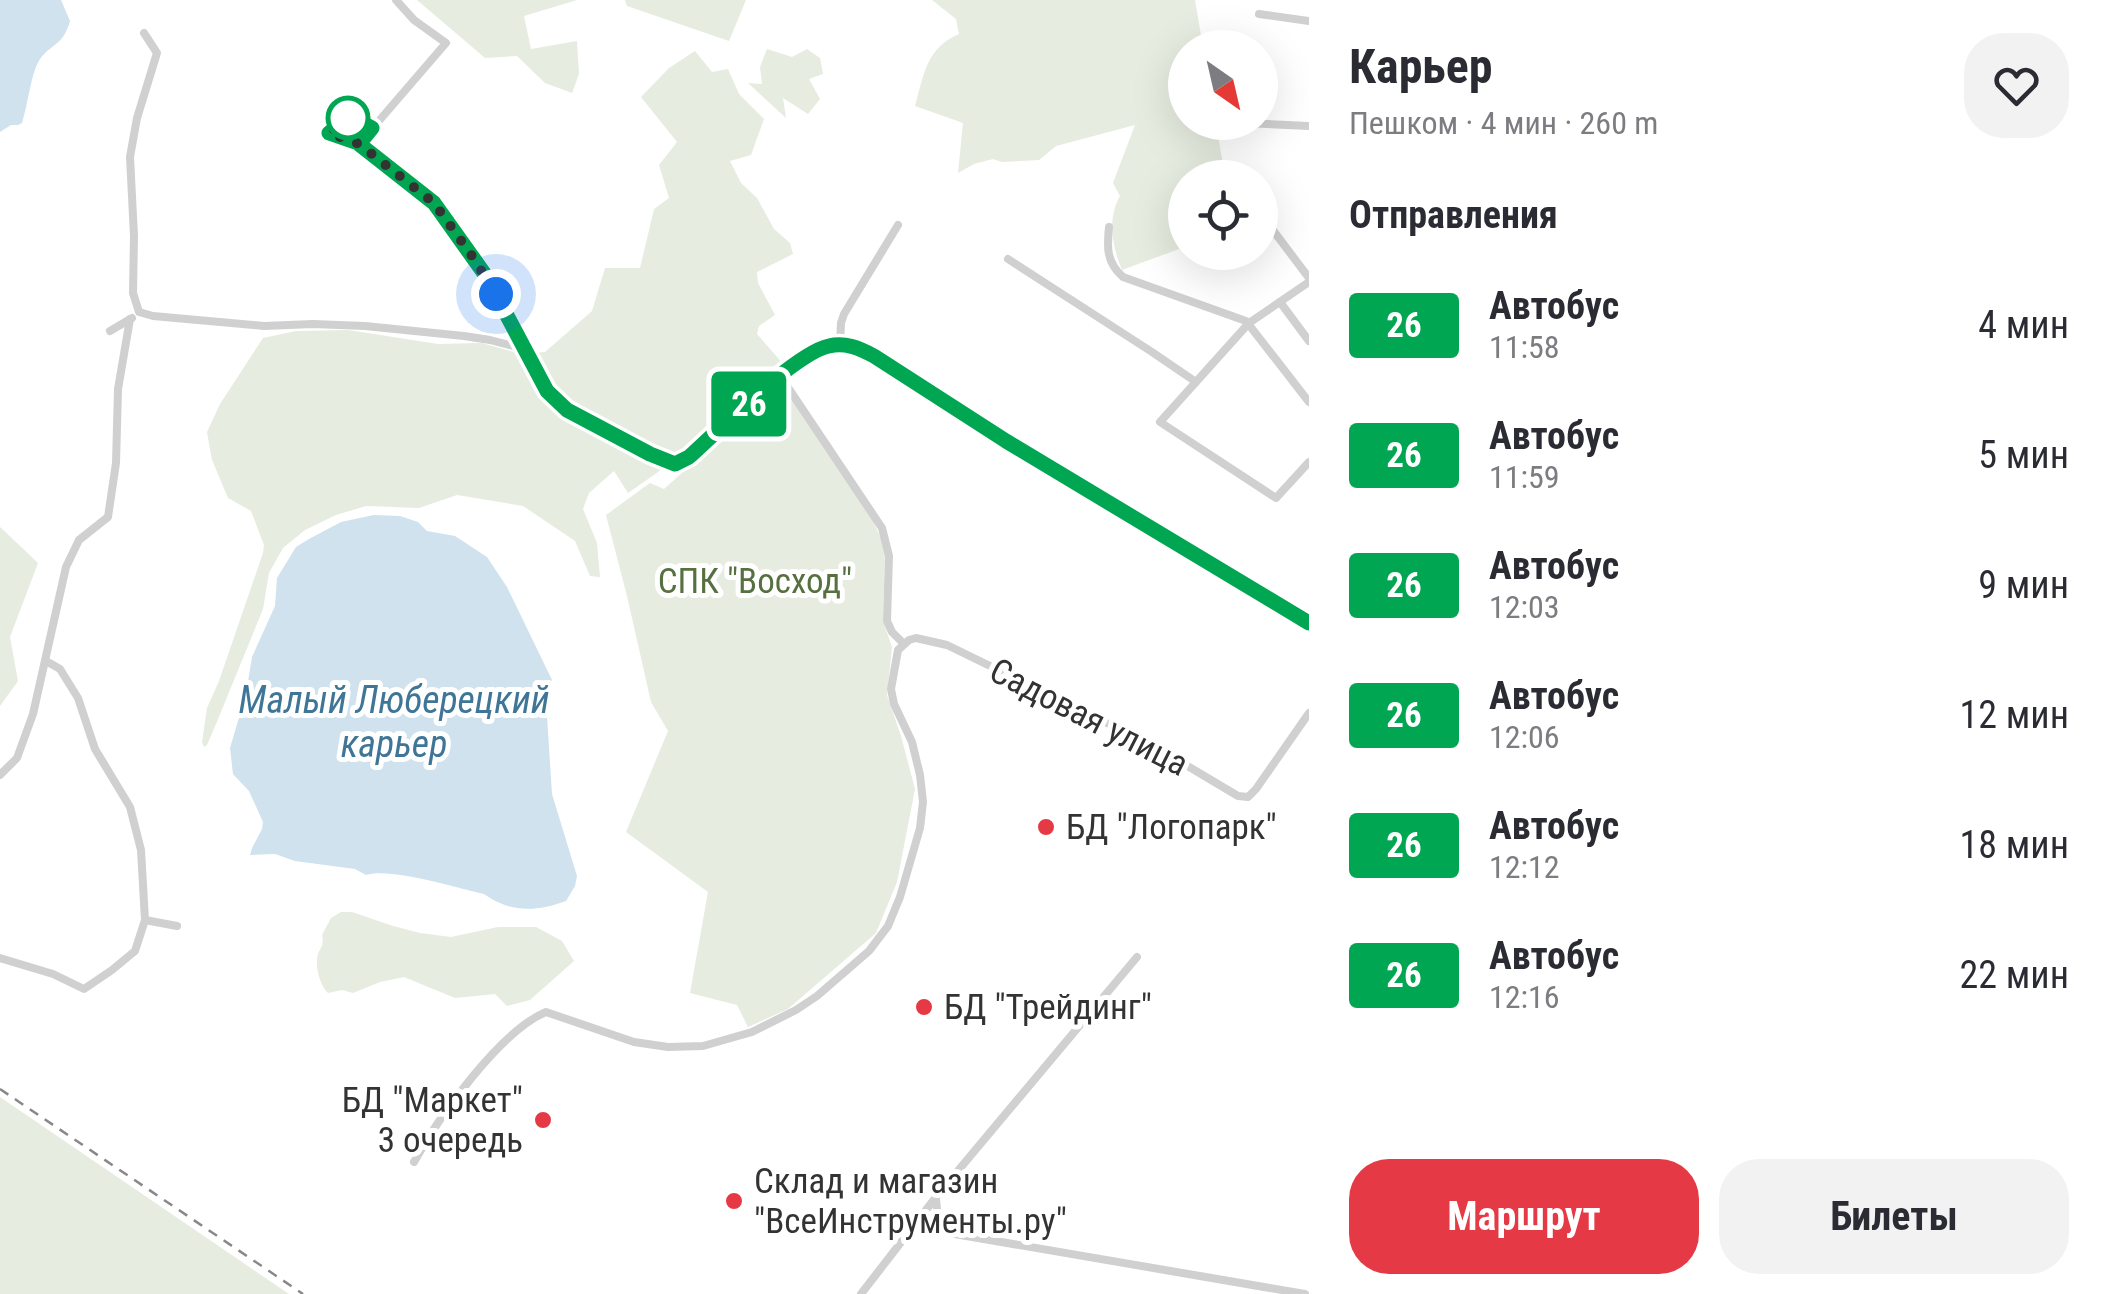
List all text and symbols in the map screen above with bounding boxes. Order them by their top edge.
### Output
north arrow [1168,30,1278,140]
map controls [1168,30,1278,270]
button: heart [1964,33,2069,138]
text: Карьер [1349,38,1492,95]
unlabelled marker [327,97,369,139]
text: Пешком · 4 мин · 260 m [1349,104,1658,142]
button: locate [1168,160,1278,270]
text: Отправления [1349,193,1558,237]
your location [471,269,521,319]
text: Автобус [1489,284,1619,328]
text: 4 мин [1978,303,2069,347]
text: 26 [1386,305,1422,346]
text: 11:58 [1489,328,1560,366]
line badge: 26 [704,372,794,436]
text: 26 [731,384,767,425]
text: Автобус [1489,414,1619,458]
text: 5 мин [1978,433,2069,477]
text: 26 [1386,435,1422,476]
text: 11:59 [1489,458,1560,496]
text: Автобус [1489,544,1619,588]
park label: СПК "Восход" [658,561,852,602]
text: 9 мин [1978,563,2069,607]
text: 26 [1386,565,1422,606]
text: 12:03 [1489,588,1560,626]
street label: Садовая улица [983,650,1195,785]
text: Автобус [1489,674,1619,718]
water label: Малый Люберецкий карьер [239,678,549,766]
text: 12 мин [1960,693,2069,737]
text: 26 [1386,695,1422,736]
text: 12:06 [1489,718,1560,756]
text: Автобус [1489,804,1619,848]
place label: БД "Логопарк" [1066,807,1277,848]
marker: БД "Логопарк" [1035,816,1057,838]
text: 18 мин [1960,823,2069,867]
text: 26 [1386,825,1422,866]
text: 12:12 [1489,848,1560,886]
text: Автобус [1489,934,1619,978]
text: 22 мин [1960,953,2069,997]
text: 26 [1386,955,1422,996]
text: 12:16 [1489,978,1560,1016]
place label: БД "Трейдинг" [944,987,1152,1028]
marker: БД "Трейдинг" [913,996,935,1018]
place label: БД "Маркет" 3 очередь [342,1080,523,1161]
marker: БД "Маркет" 3 очередь [532,1109,554,1131]
button: Маршрут [1349,1159,1699,1274]
button: Билеты [1719,1159,2069,1274]
place label: Склад и магазин "ВсеИнструменты.ру" [754,1161,1067,1242]
marker: Склад и магазин "ВсеИнструменты.ру" [723,1190,745,1212]

